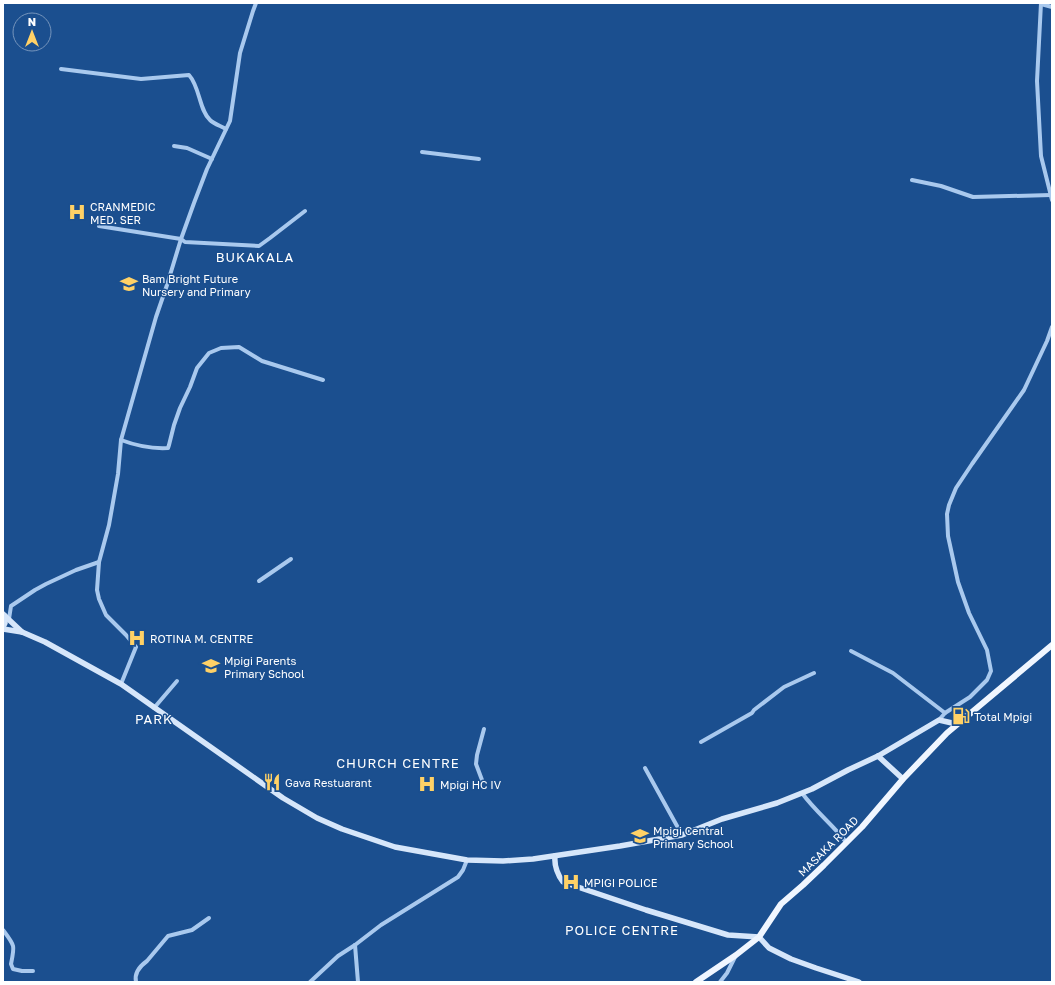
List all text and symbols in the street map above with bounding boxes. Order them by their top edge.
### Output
north arrow [12,12,52,52]
text: N [28,15,36,28]
place label: CRANMEDIC MED. SER [90,200,156,226]
hospital icon: CRANMEDIC MED. SER [67,202,87,222]
district label: BUKAKALA [216,249,294,265]
place label: Bam Bright Future Nursery and Primary [142,272,251,298]
school or university icon: Bam Bright Future Nursery and Primary [119,274,139,294]
hospital icon: ROTINA M. CENTRE [127,628,147,648]
place label: ROTINA M. CENTRE [150,632,254,645]
place label: Mpigi Parents Primary School [224,654,305,680]
school or university icon: Mpigi Parents Primary School [201,656,221,676]
fuel station icon: Total Mpigi [951,706,971,726]
place label: Total Mpigi [974,710,1032,723]
district label: PARK [135,711,173,727]
district label: CHURCH CENTRE [336,755,460,771]
restaurant icon: Gava Restuarant [262,772,282,792]
hospital icon: Mpigi HC IV [417,774,437,794]
place label: Gava Restuarant [285,776,372,789]
place label: Mpigi HC IV [440,778,502,791]
street label: MASAKA ROAD [795,813,861,879]
place label: Mpigi Central Primary School [653,824,734,850]
school or university icon: Mpigi Central Primary School [630,826,650,846]
hospital icon: MPIGI POLICE [561,872,581,892]
place label: MPIGI POLICE [584,876,658,889]
district label: POLICE CENTRE [565,922,679,938]

